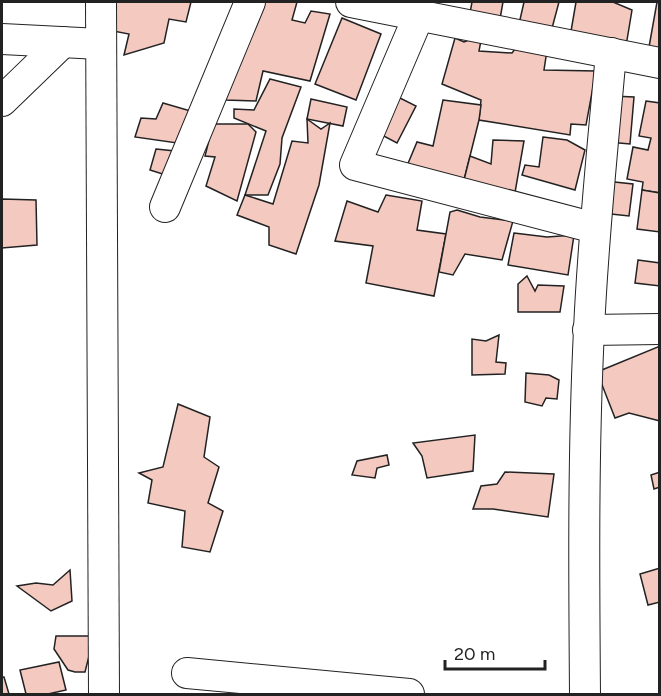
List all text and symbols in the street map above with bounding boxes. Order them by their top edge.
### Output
scale bar [445,633,546,671]
text: 20 m [454,643,495,665]

